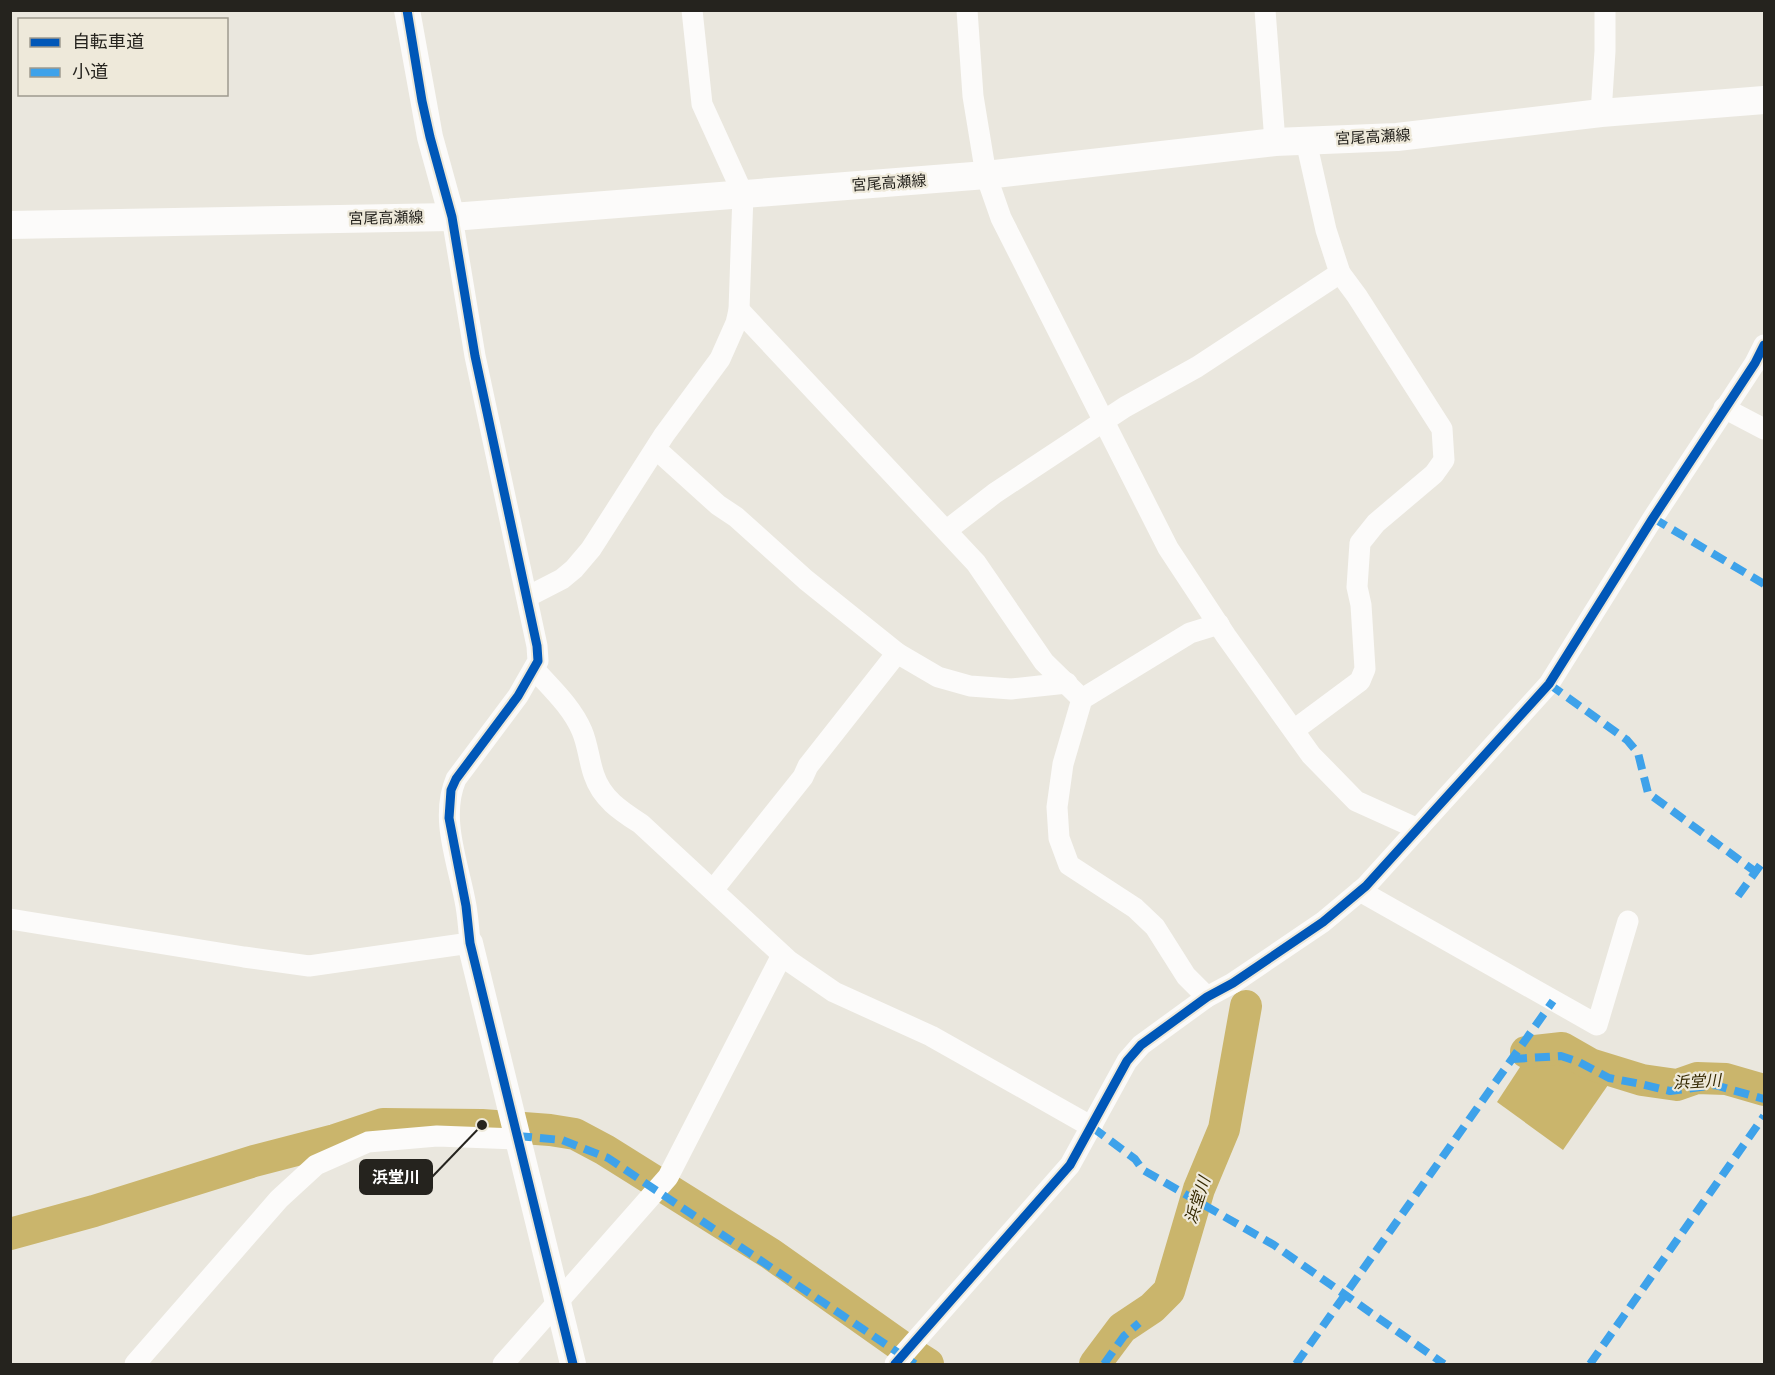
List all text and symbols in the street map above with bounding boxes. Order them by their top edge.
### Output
legend [18,18,228,96]
text: 自転車道 [72,31,144,53]
text: 小道 [72,61,108,83]
street label: 宮尾高瀬線 [1335,126,1411,148]
street label: 宮尾高瀬線 [851,171,927,195]
street label: 宮尾高瀬線 [348,208,424,228]
water label: 浜堂川 [1673,1071,1723,1092]
callout: 浜堂川 [360,1160,432,1194]
text: 浜堂川 [372,1168,420,1187]
water label: 浜堂川 [1181,1172,1215,1226]

